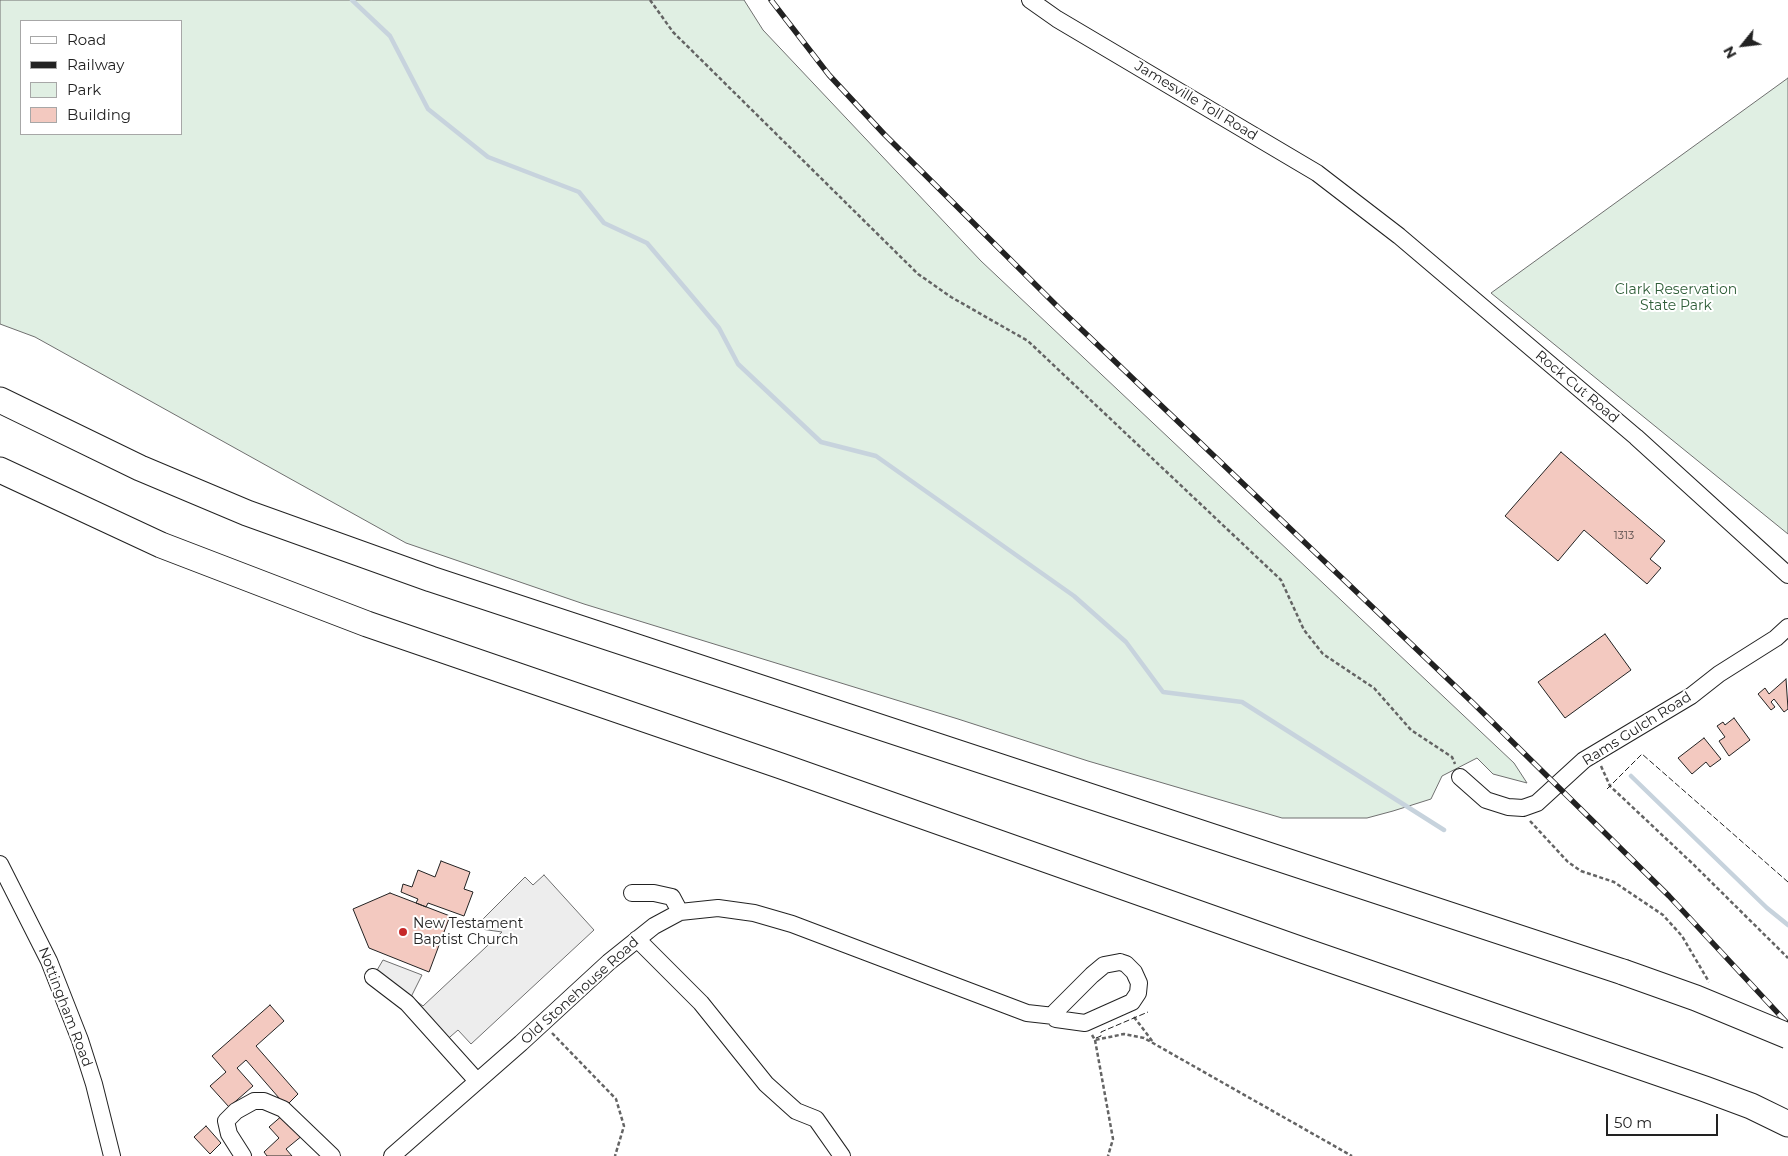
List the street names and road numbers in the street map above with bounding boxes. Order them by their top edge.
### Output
street label: Jamesville Toll Road [1132,58,1260,144]
street label: Rock Cut Road [1532,347,1622,427]
street label: Rams Gulch Road [1579,689,1695,769]
street label: Old Stonehouse Road [518,934,642,1048]
street label: Nottingham Road [34,945,96,1069]

